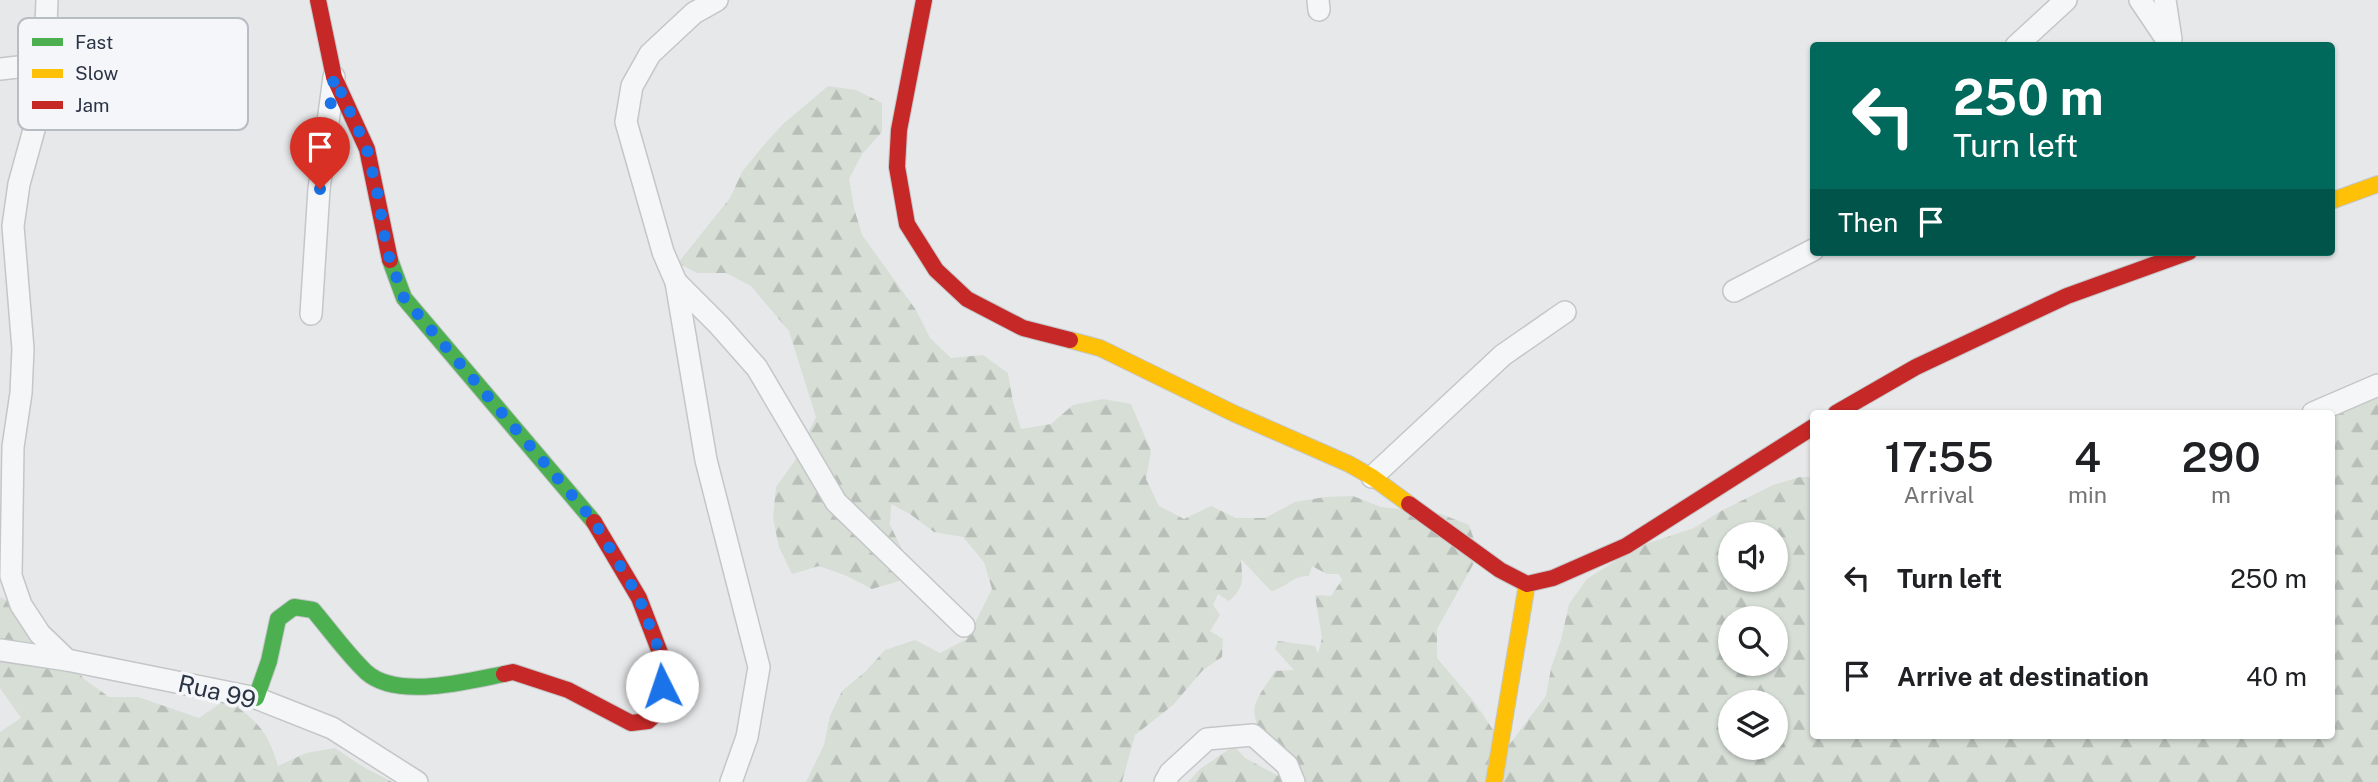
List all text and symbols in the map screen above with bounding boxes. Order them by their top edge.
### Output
legend [18,18,248,130]
text: Fast [75,31,113,53]
text: Slow [75,62,119,84]
text: 250 m [1953,68,2104,126]
icon: left [1838,70,1929,161]
text: Jam [75,94,109,116]
pin [290,117,350,189]
text: Turn left [1953,127,2078,164]
icon: arrive [301,128,339,166]
icon: arrive [1912,203,1950,241]
text: Then [1838,207,1898,238]
text: 17:55 [1884,432,1994,481]
text: 4 [2074,432,2101,481]
text: 290 [2181,432,2261,481]
text: Arrival [1903,481,1975,508]
text: min [2068,481,2107,508]
text: m [2211,481,2231,508]
map controls [1718,522,1788,760]
button: sound [1718,522,1788,592]
icon: left [1838,559,1876,597]
text: Turn left [1897,563,2002,594]
text: 250 m [2230,563,2307,594]
button: search [1718,606,1788,676]
position arrow [625,649,699,723]
icon: arrive [1838,657,1876,695]
text: Arrive at destination [1897,661,2149,692]
text: 40 m [2246,661,2307,692]
street label: Rua 99 [176,669,259,714]
button: layers [1718,690,1788,760]

